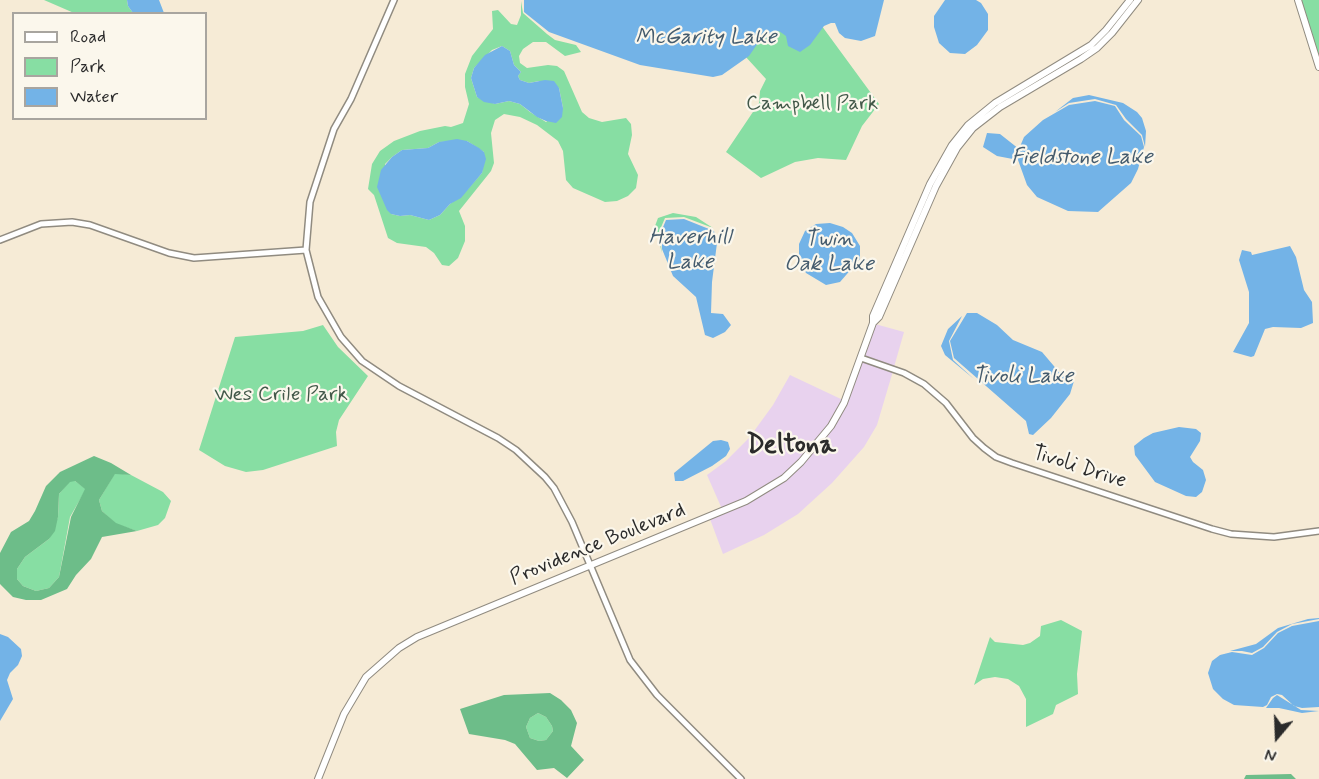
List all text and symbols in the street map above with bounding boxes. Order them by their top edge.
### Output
legend [12,12,207,120]
text: Road [70,25,106,49]
water label: McGarity Lake [635,25,777,51]
text: Park [70,55,106,79]
text: Water [70,85,118,109]
park label: Campbell Park [746,92,878,118]
water label: Fieldstone Lake [1011,145,1153,171]
water label: Haverhill Lake [649,225,731,276]
water label: Twin Oak Lake [784,227,874,278]
water label: Tivoli Lake [973,364,1073,390]
park label: Wes Crile Park [214,383,348,409]
district label: Deltona [746,430,836,462]
street label: Tivoli Drive [1029,441,1129,495]
street label: Providence Boulevard [507,498,689,592]
north arrow [1247,707,1307,767]
text: N [1263,743,1279,766]

